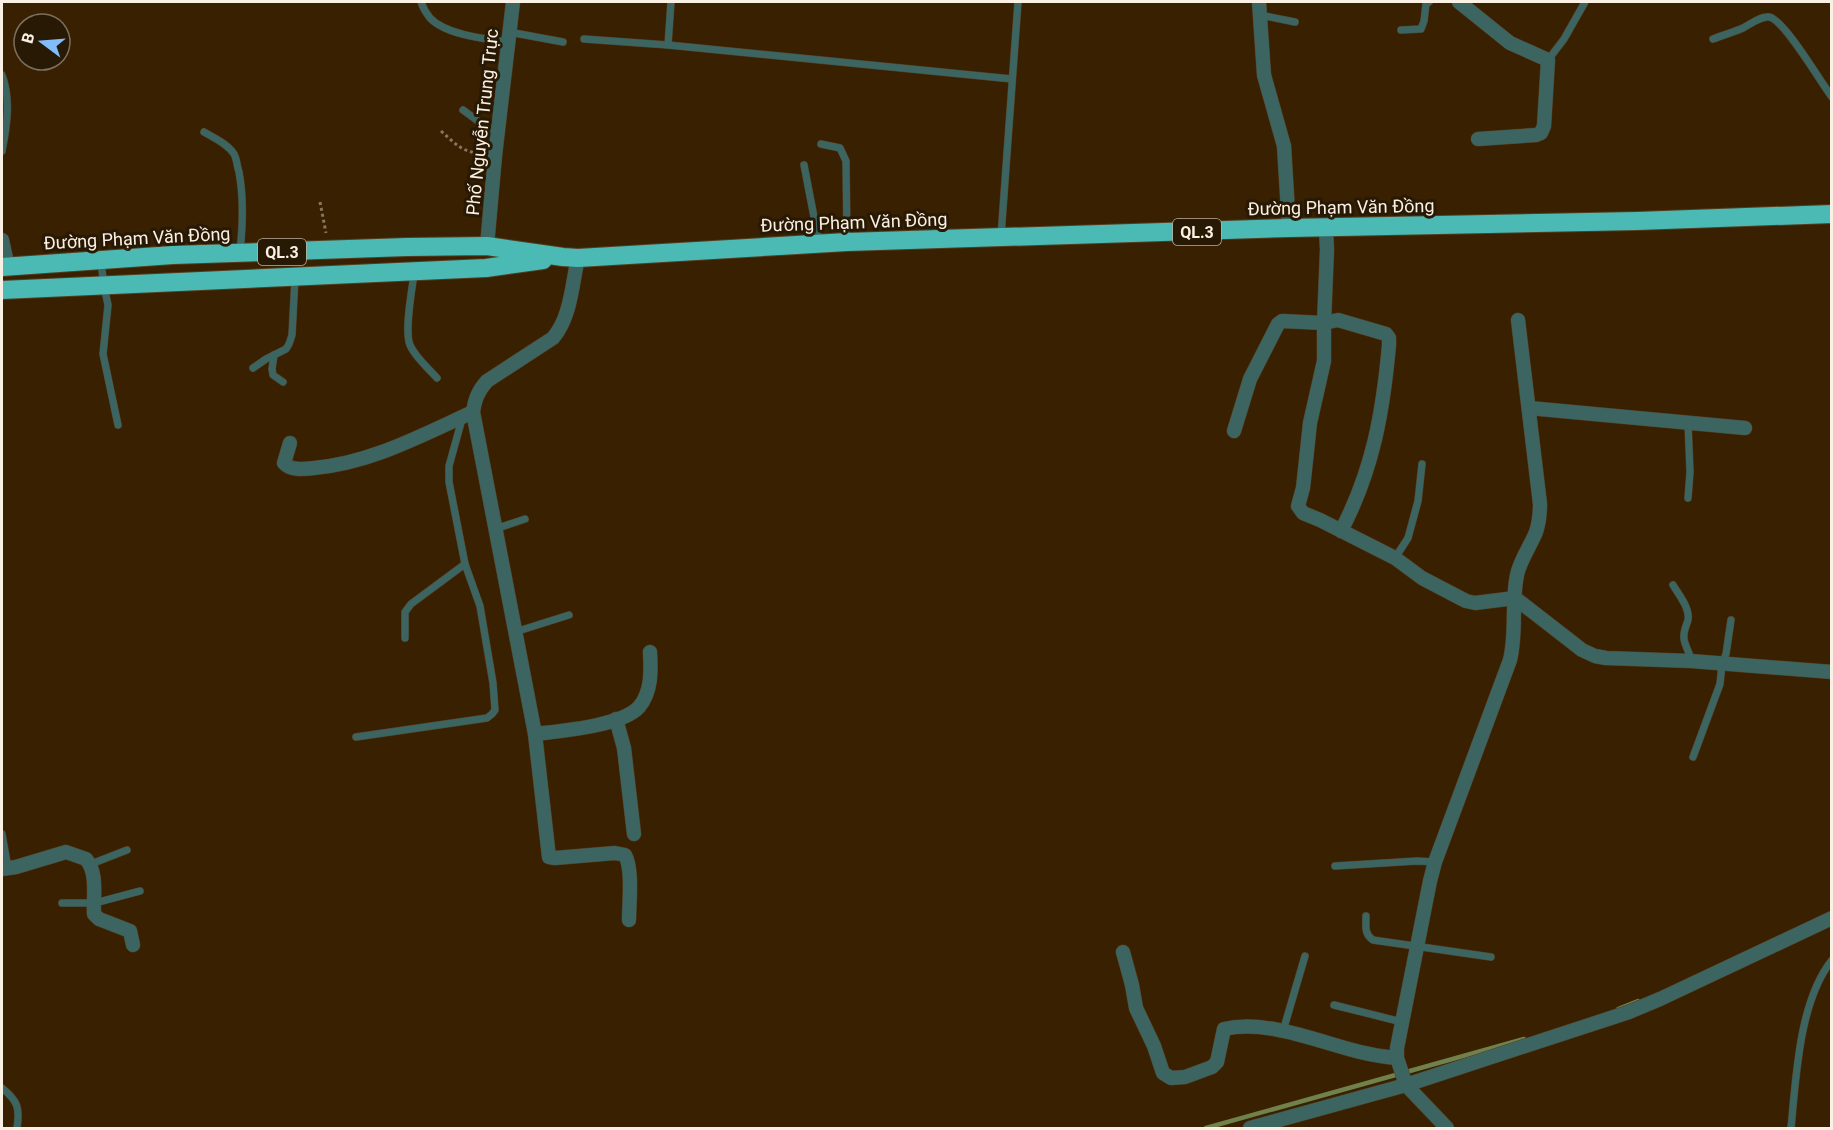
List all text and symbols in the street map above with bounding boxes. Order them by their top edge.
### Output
north arrow [12,12,72,72]
street label: Phố Nguyễn Trung Trực [462,27,502,217]
text: B [18,30,39,46]
street label: Đường Phạm Văn Đồng [1247,195,1435,219]
street label: Đường Phạm Văn Đồng [760,208,948,236]
road number: QL.3 [1173,219,1221,245]
street label: Đường Phạm Văn Đồng [43,223,231,253]
road number: QL.3 [258,239,306,265]

